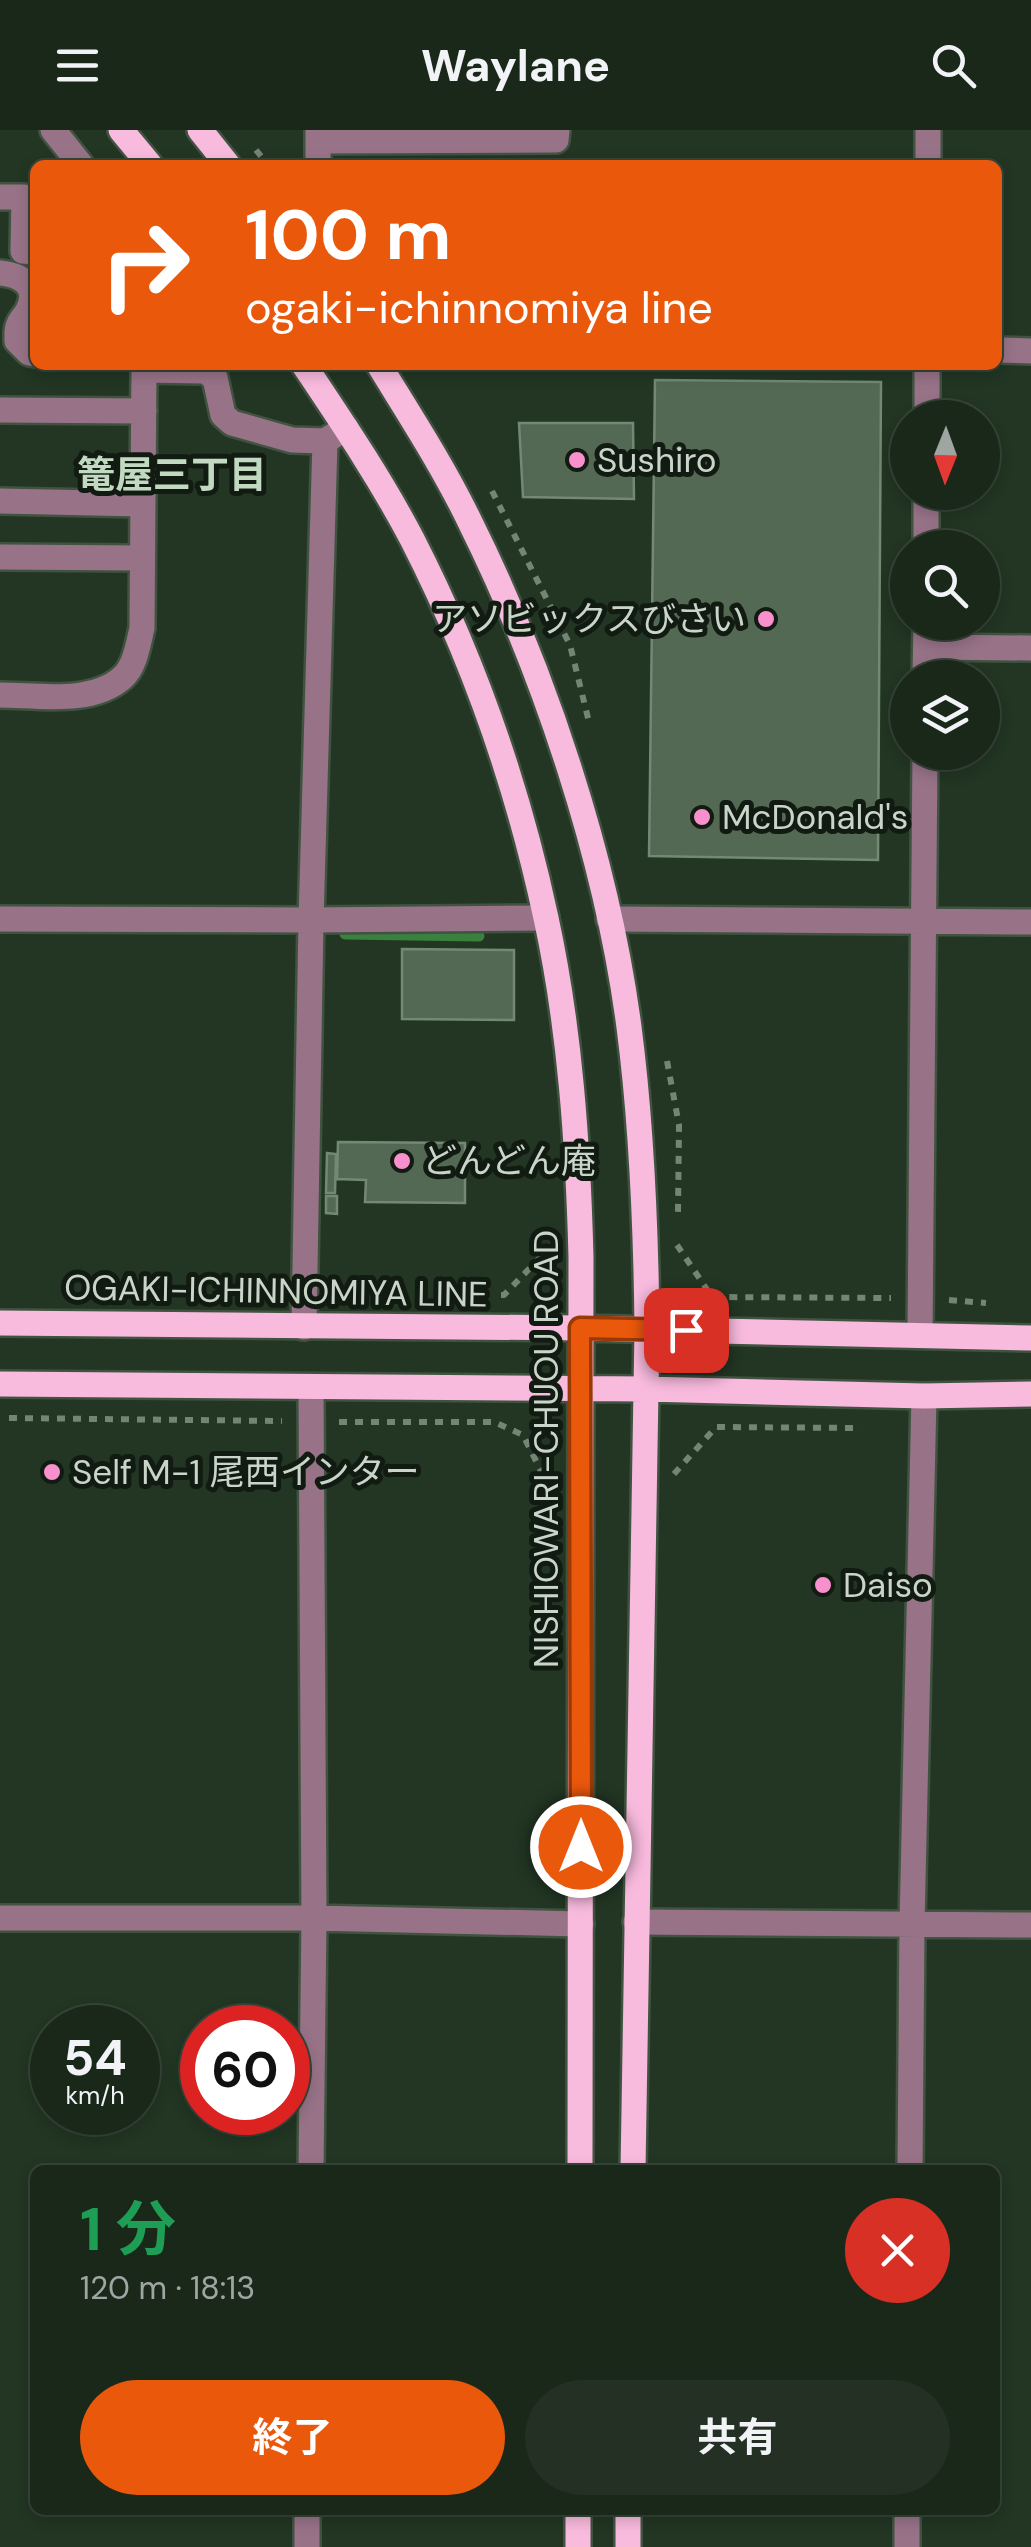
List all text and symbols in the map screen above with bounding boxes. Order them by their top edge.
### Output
text: Waylane [421,36,610,95]
icon: menu [50,38,105,93]
icon: search [926,38,981,93]
text: 100 m [245,190,451,281]
icon: right [80,200,210,330]
text: ogaki-ichinnomiya line [245,278,713,337]
north arrow [890,400,1000,510]
map controls [890,400,1000,770]
place label: Sushiro [597,437,717,483]
marker: Sushiro [566,449,588,471]
district label: 篭屋三丁目 [77,450,267,500]
button: search [890,530,1000,640]
place label: アソビックスびさい [432,596,746,642]
marker: アソビックスびさい [755,608,777,630]
button: layers [890,660,1000,770]
place label: McDonald's [722,794,908,840]
marker: McDonald's [691,806,713,828]
place label: どんどん庵 [422,1138,596,1184]
marker: どんどん庵 [391,1150,413,1172]
street label: NISHIOWARI-CHUOU ROAD [523,1230,569,1668]
street label: OGAKI-ICHINNOMIYA LINE [64,1264,488,1318]
pin [644,1288,729,1373]
icon: arrive [659,1303,714,1358]
place label: Self M-1 尾西インター [72,1449,420,1495]
marker: Self M-1 尾西インター [41,1461,63,1483]
place label: Daiso [843,1562,933,1608]
marker: Daiso [812,1574,834,1596]
position arrow [529,1795,633,1899]
speed limit sign: 60 [180,2005,310,2135]
text: 54 [63,2025,127,2091]
text: km/h [65,2079,125,2112]
text: 1 分 [80,2190,176,2269]
button: close [845,2198,950,2303]
text: 120 m · 18:13 [80,2267,255,2309]
button: 終了 [80,2380,505,2495]
button: 共有 [525,2380,950,2495]

